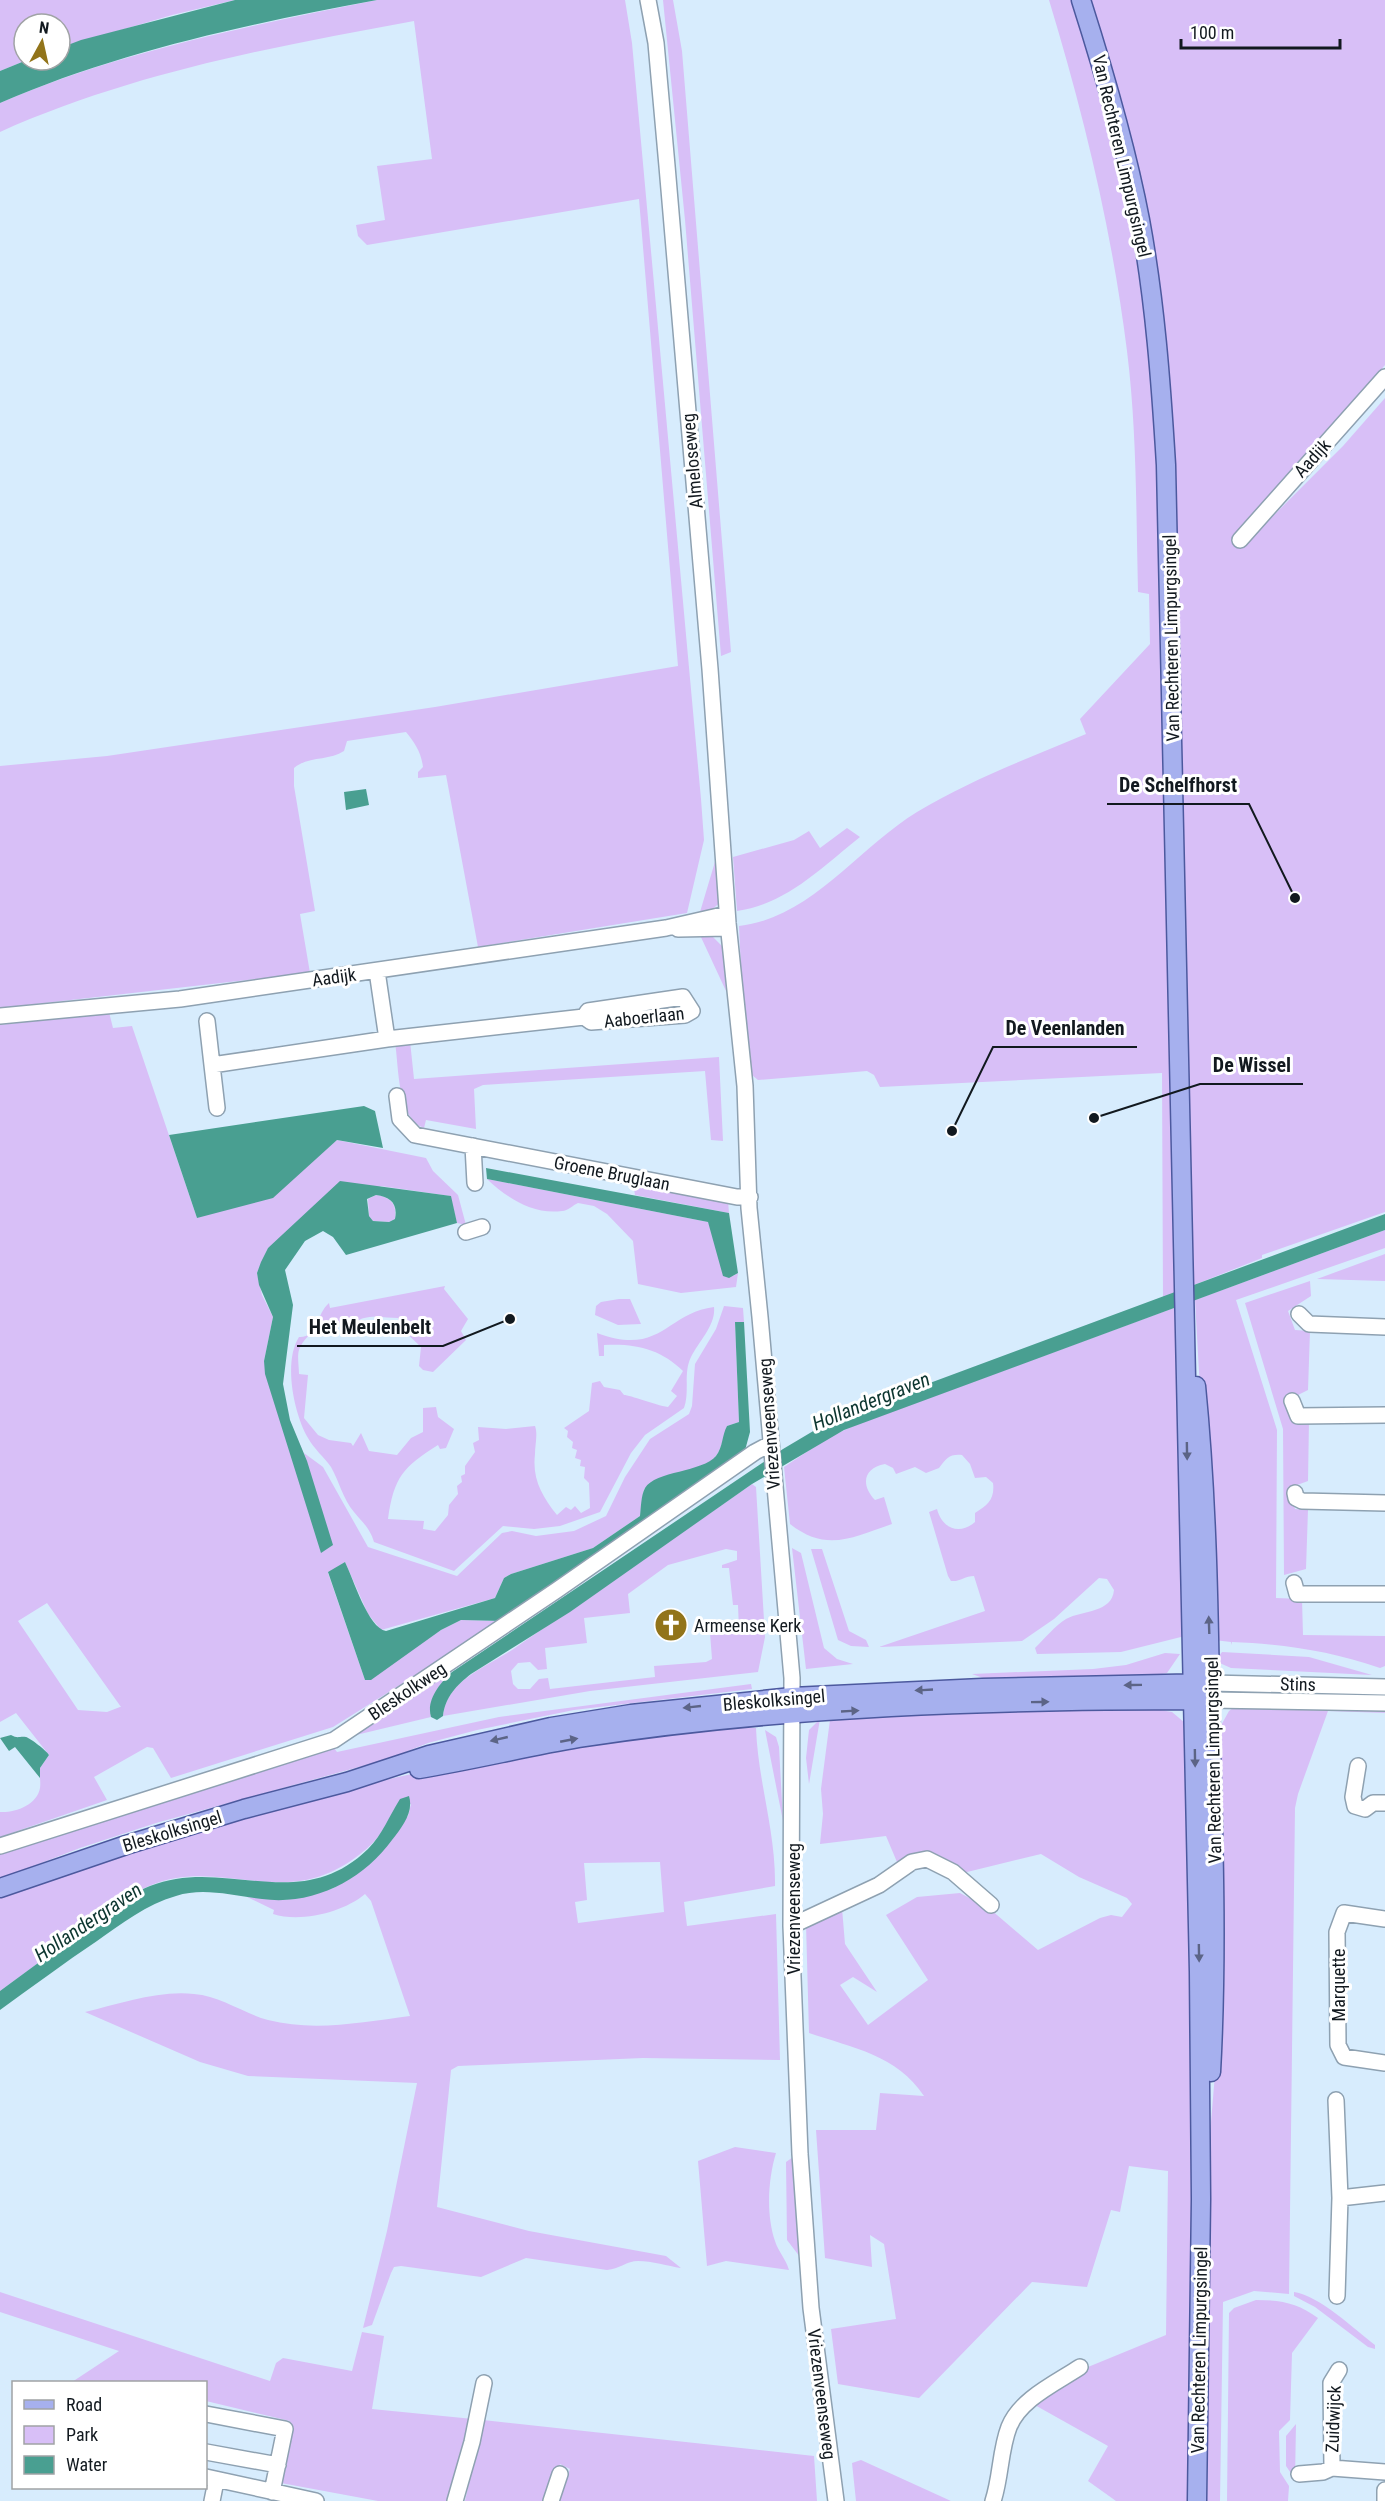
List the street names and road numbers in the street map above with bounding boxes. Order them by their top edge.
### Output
street label: Van Rechteren Limpurgsingel [1088,53,1156,259]
street label: Almeloseweg [677,413,707,509]
street label: Aadijk [1289,435,1335,481]
street label: Van Rechteren Limpurgsingel [1159,534,1183,742]
street label: Aadijk [311,964,357,990]
street label: Aaboerlaan [603,1002,685,1032]
street label: Groene Bruglaan [552,1151,672,1195]
street label: Vriezenveenseweg [754,1358,784,1490]
street label: Van Rechteren Limpurgsingel [1201,1656,1225,1864]
street label: Bleskolkweg [364,1657,450,1725]
street label: Stins [1280,1673,1316,1695]
street label: Bleskolksingel [722,1685,826,1715]
street label: Bleskolksingel [120,1806,224,1856]
street label: Vriezenveenseweg [783,1843,804,1975]
street label: Marquette [1328,1949,1349,2021]
street label: Van Rechteren Limpurgsingel [1187,2246,1211,2454]
street label: Vriezenveenseweg [804,2327,840,2461]
street label: Zuidwijck [1321,2385,1345,2453]

